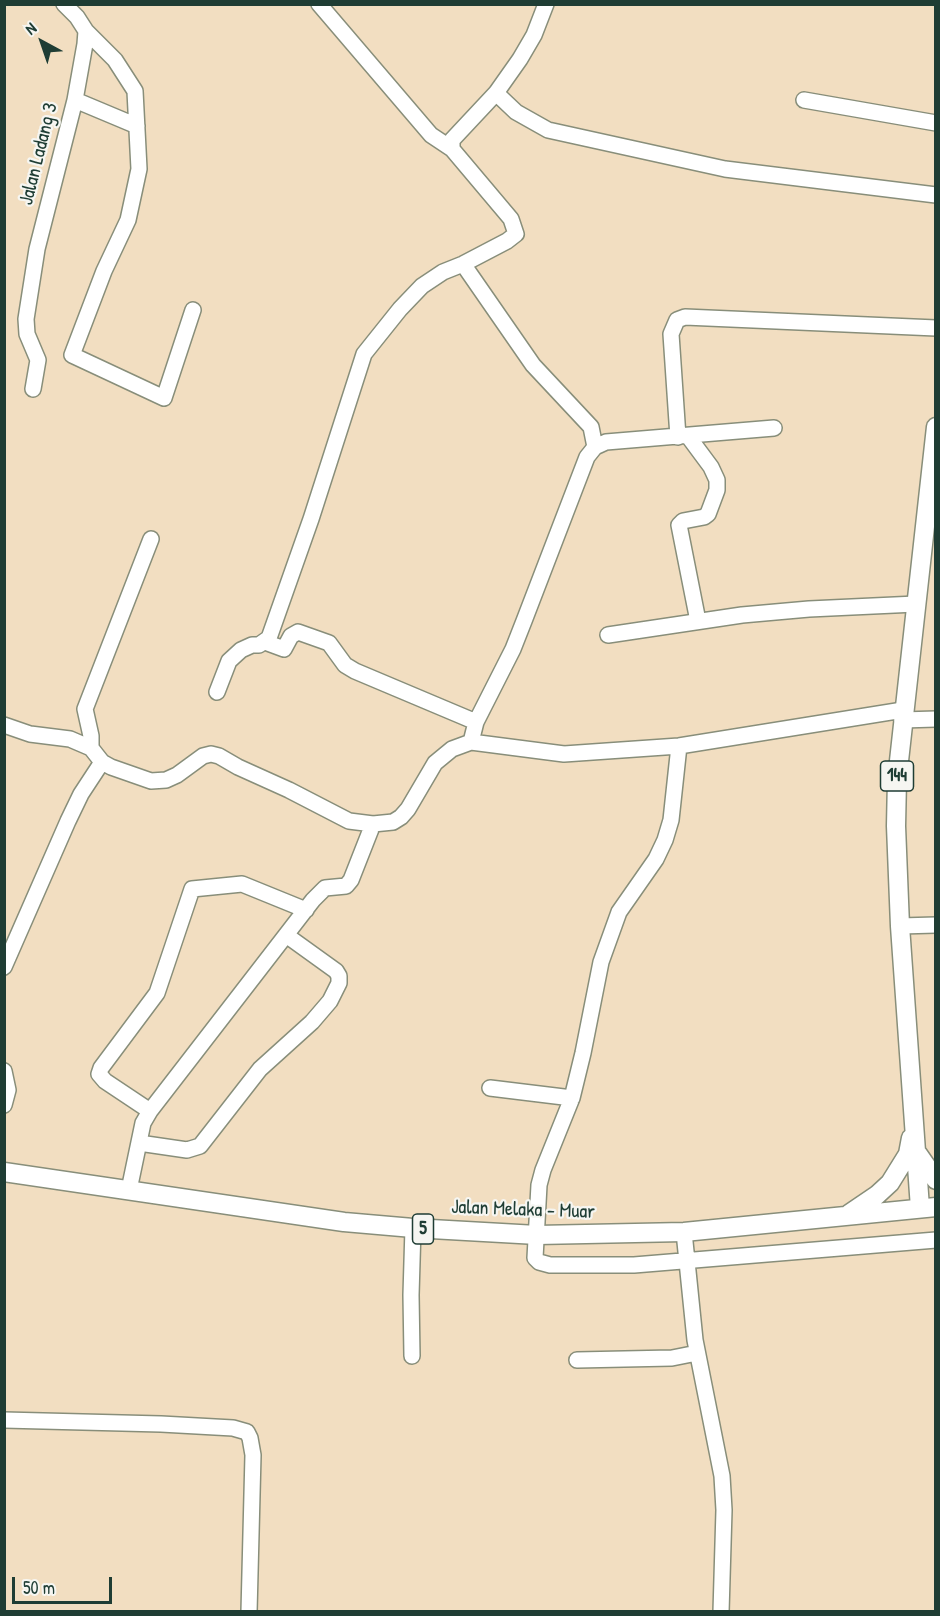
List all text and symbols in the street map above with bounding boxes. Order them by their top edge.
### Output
north arrow [12,12,72,72]
text: N [20,17,41,39]
street label: Jalan Ladang 3 [15,100,63,208]
road number: 144 [880,761,914,791]
street label: Jalan Melaka - Muar [451,1195,595,1225]
road number: 5 [412,1214,434,1244]
scale bar [15,1565,116,1603]
text: 50 m [23,1575,55,1600]

